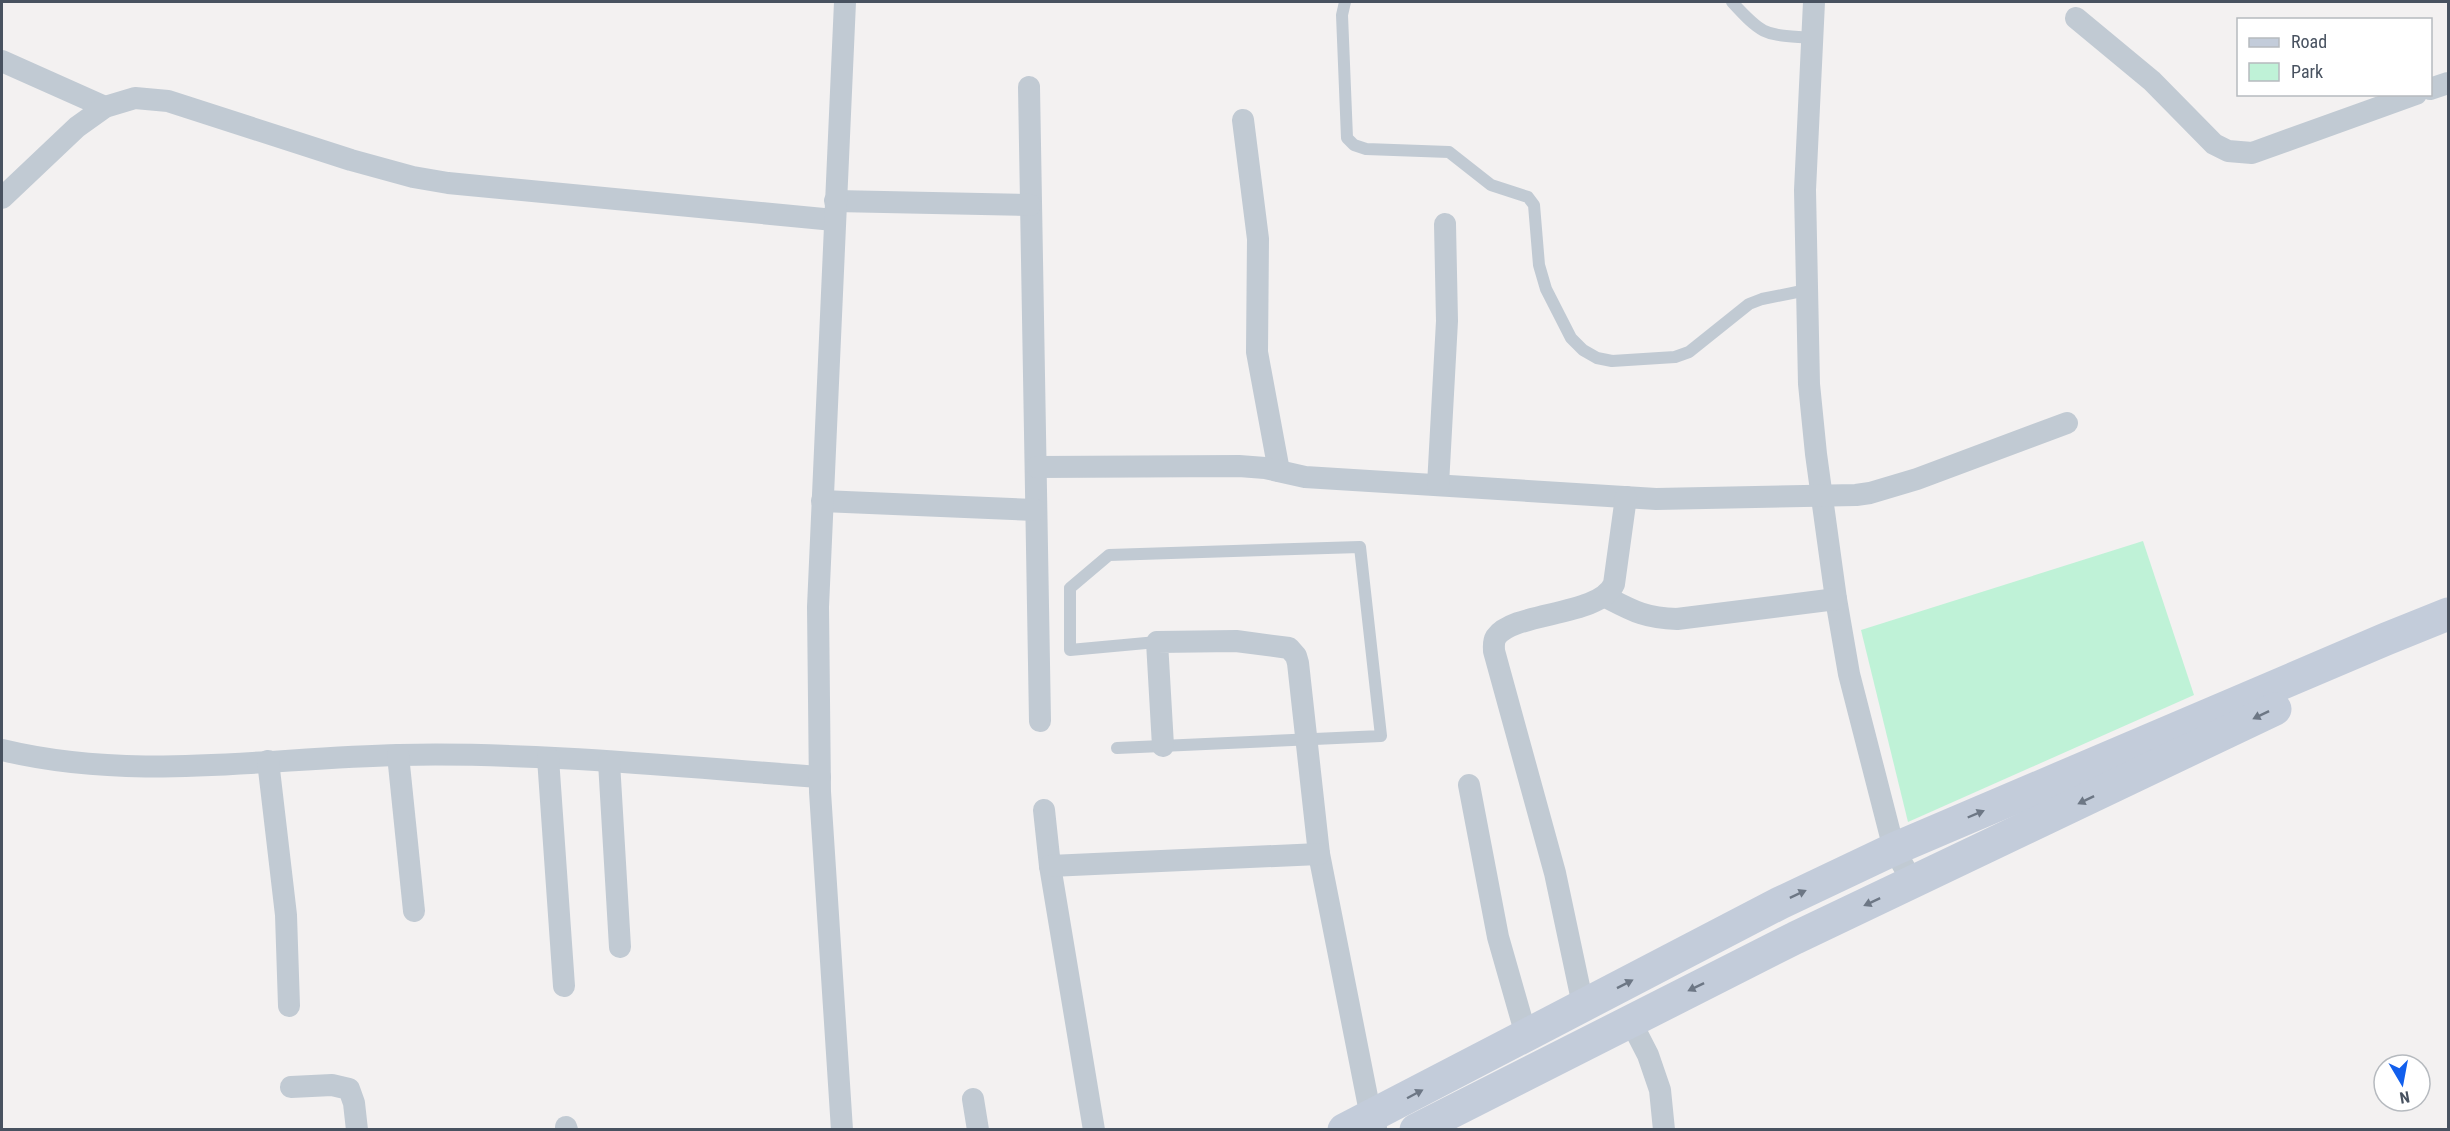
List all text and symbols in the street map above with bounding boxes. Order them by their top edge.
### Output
legend [2237,18,2432,96]
text: Road [2291,31,2327,52]
text: Park [2291,61,2323,82]
one-way arrow [2253,711,2270,720]
one-way arrow [2077,795,2094,804]
one-way arrow [1967,809,1985,819]
one-way arrow [1790,890,1807,899]
one-way arrow [1863,898,1880,907]
one-way arrow [1616,979,1634,989]
one-way arrow [1688,982,1705,992]
north arrow [2372,1053,2432,1113]
text: N [2398,1087,2411,1107]
one-way arrow [1406,1089,1424,1099]

